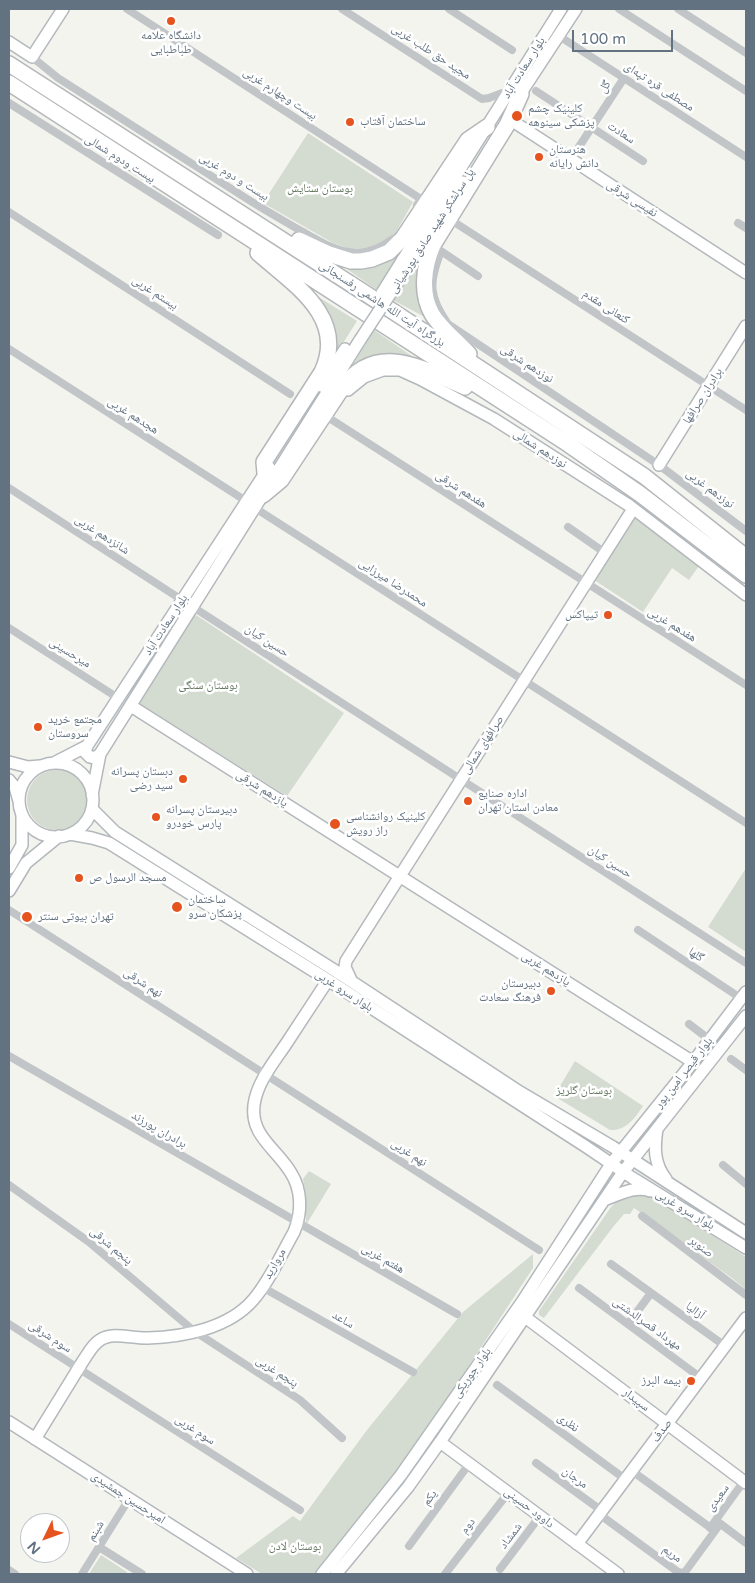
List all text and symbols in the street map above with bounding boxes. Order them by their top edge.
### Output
marker: دانشگاه علامه طباطبایی [165,15,177,27]
scale bar [575,20,676,52]
street label: مجید حق طلب غربی [389,21,473,83]
place label: دانشگاه علامه طباطبایی [141,29,201,57]
text: 100 m [580,30,626,48]
street label: بلوار سعادت آباد [499,35,549,101]
street label: مصطفی قره تپه‌ای [621,59,697,115]
street label: بیست وچهارم غربی [240,65,320,123]
street label: گل [596,78,614,96]
place label: کلینیک چشم پزشکی سینوهه [528,102,595,130]
marker: کلینیک چشم پزشکی سینوهه [510,109,524,123]
place label: ساختمان آفتاب [360,115,426,129]
marker: ساختمان آفتاب [344,116,356,128]
street label: سعادت [604,119,638,147]
street label: بیست ودوم شمالی [82,132,158,186]
place label: هنرستان دانش رایانه [549,143,599,171]
street label: بیست و دوم غربی [197,150,271,204]
marker: هنرستان دانش رایانه [533,151,545,163]
street label: پل سرلشکر شهید صادق پورشیانی [386,166,478,296]
street label: نفیسی شرقی [604,177,660,221]
park label: بوستان ستایش [287,182,353,196]
street label: بزرگراه آیت الله هاشمی رفسنجانی [316,258,448,350]
street label: بیستم غربی [129,273,181,313]
street label: کنعانی مقدم [580,287,632,327]
street label: نوزدهم شرقی [498,342,556,386]
street label: برادران صرافها [680,365,726,427]
street label: هجدهم غربی [105,394,161,438]
street label: نوزدهم شمالی [511,426,569,472]
street label: نوزدهم غربی [683,466,737,512]
street label: هفدهم شرقی [433,468,489,512]
street label: شانزدهم غربی [72,512,132,558]
street label: محمدرضا میرزایی [356,555,430,611]
street label: بلوار سعادت آباد [141,592,191,658]
street label: هفدهم غربی [645,604,699,646]
place label: تیپاکس [565,608,598,622]
marker: تیپاکس [602,609,614,621]
street label: حسین کیان [242,622,292,660]
street label: میرحسینی [47,635,93,671]
park label: بوستان سنگی [178,679,238,693]
place label: مجتمع خرید سروستان [48,713,102,741]
street label: صرافهای شمالی [459,713,507,777]
marker: مجتمع خرید سروستان [32,721,44,733]
place label: دبستان پسرانه سید رضی [111,765,173,793]
street label: یازدهم شرقی [233,767,291,811]
marker: دبستان پسرانه سید رضی [177,773,189,785]
place label: اداره صنایع معادن استان تهران [478,787,558,815]
marker: اداره صنایع معادن استان تهران [462,795,474,807]
place label: دبیرستان پسرانه پارس خودرو [166,803,237,831]
place label: کلینیک روانشناسی راز رویش [346,810,426,838]
marker: دبیرستان پسرانه پارس خودرو [150,811,162,823]
marker: کلینیک روانشناسی راز رویش [328,817,342,831]
street label: حسین کیان [585,843,635,881]
place label: مسجد الرسول ص [89,871,166,885]
marker: مسجد الرسول ص [73,872,85,884]
place label: ساختمان پزشکان سرو [188,893,242,921]
marker: ساختمان پزشکان سرو [170,900,184,914]
marker: تهران بیوتی سنتر [20,910,34,924]
place label: تهران بیوتی سنتر [38,910,114,924]
street label: گلها [686,945,706,965]
street label: یازدهم غربی [519,948,573,990]
street label: نهم شرقی [121,965,165,1001]
street label: بلوار سرو غربی [312,967,376,1015]
place label: دبیرستان فرهنگ سعادت [479,977,541,1005]
marker: دبیرستان فرهنگ سعادت [545,985,557,997]
street label: بلوار قیصر امین پور [652,1035,716,1111]
park label: بوستان گلریز [556,1084,612,1098]
street label: برادران پورزند [129,1108,189,1152]
street label: نهم غربی [388,1136,430,1170]
street label: بلوار سرو غربی [653,1187,717,1233]
street label: پنجم شرقی [87,1224,135,1268]
street label: صنوبر [686,1233,716,1261]
street label: هفتم غربی [359,1241,407,1277]
street label: مروارید [260,1246,290,1282]
street label: مهرداد قصرالدشتی [610,1294,684,1354]
street label: آزالیا [683,1299,707,1323]
street label: ساعد [330,1308,356,1332]
street label: سوم شرقی [26,1318,74,1356]
street label: بلوار جوریکی [449,1345,495,1401]
street label: پنجم غربی [253,1353,301,1391]
place label: بیمه البرز [641,1374,681,1388]
marker: بیمه البرز [685,1375,697,1387]
street label: سپیدار [620,1385,652,1415]
street label: نظری [554,1410,582,1436]
street label: سوم غربی [172,1412,218,1448]
street label: صدف [649,1417,675,1445]
street label: مرجان [559,1464,591,1492]
street label: امیرحسین جمشیدی [88,1469,168,1527]
street label: سعیدی [703,1482,733,1514]
street label: داوود حسینی [501,1485,557,1531]
street label: یکم [419,1487,441,1509]
north arrow [20,1513,70,1563]
street label: دوم [457,1515,479,1537]
street label: شبنم [84,1518,108,1544]
street label: شمشاد [497,1520,525,1552]
text: N [24,1538,44,1558]
park label: بوستان لادن [269,1540,321,1554]
street label: مریم [659,1542,685,1566]

